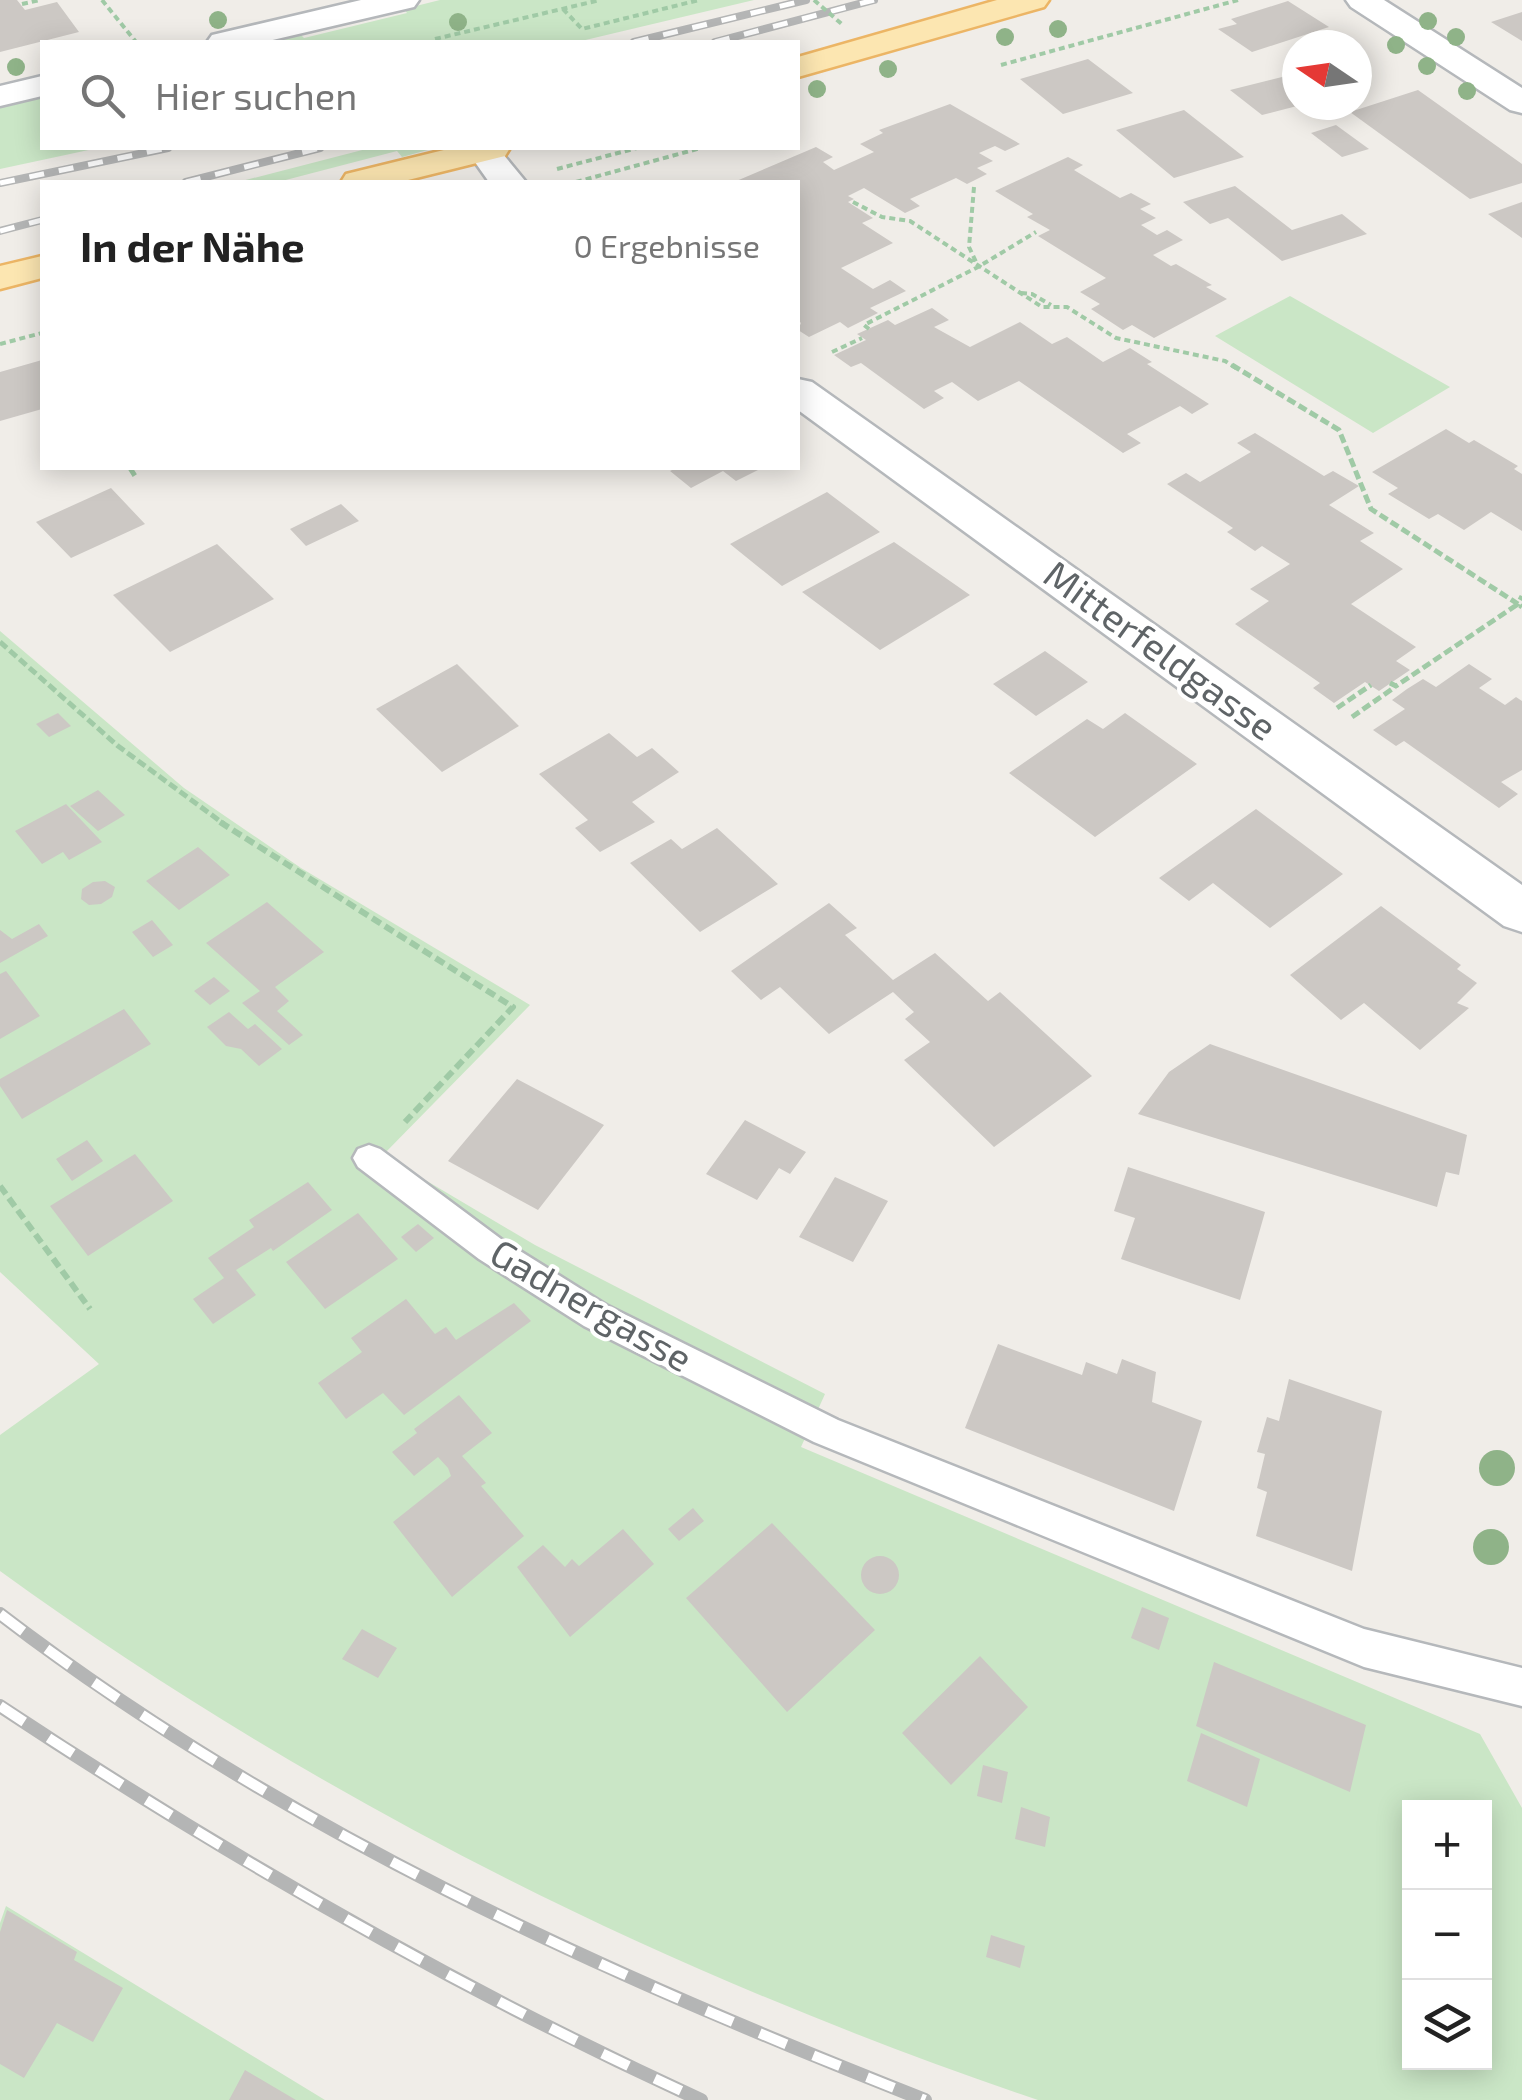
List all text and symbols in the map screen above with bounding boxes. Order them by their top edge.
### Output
north arrow [1282,30,1372,120]
search box [40,40,800,150]
icon: search [75,68,130,123]
text: Hier suchen [155,72,357,118]
text: In der Nähe [80,220,305,270]
text: 0 Ergebnisse [574,226,760,264]
street label: Mitterfeldgasse [1036,550,1286,749]
street label: Gadnergasse [483,1228,701,1380]
map controls [1402,1800,1492,2070]
button: + [1402,1800,1492,1890]
button: − [1402,1890,1492,1980]
button: layers [1402,1980,1492,2070]

